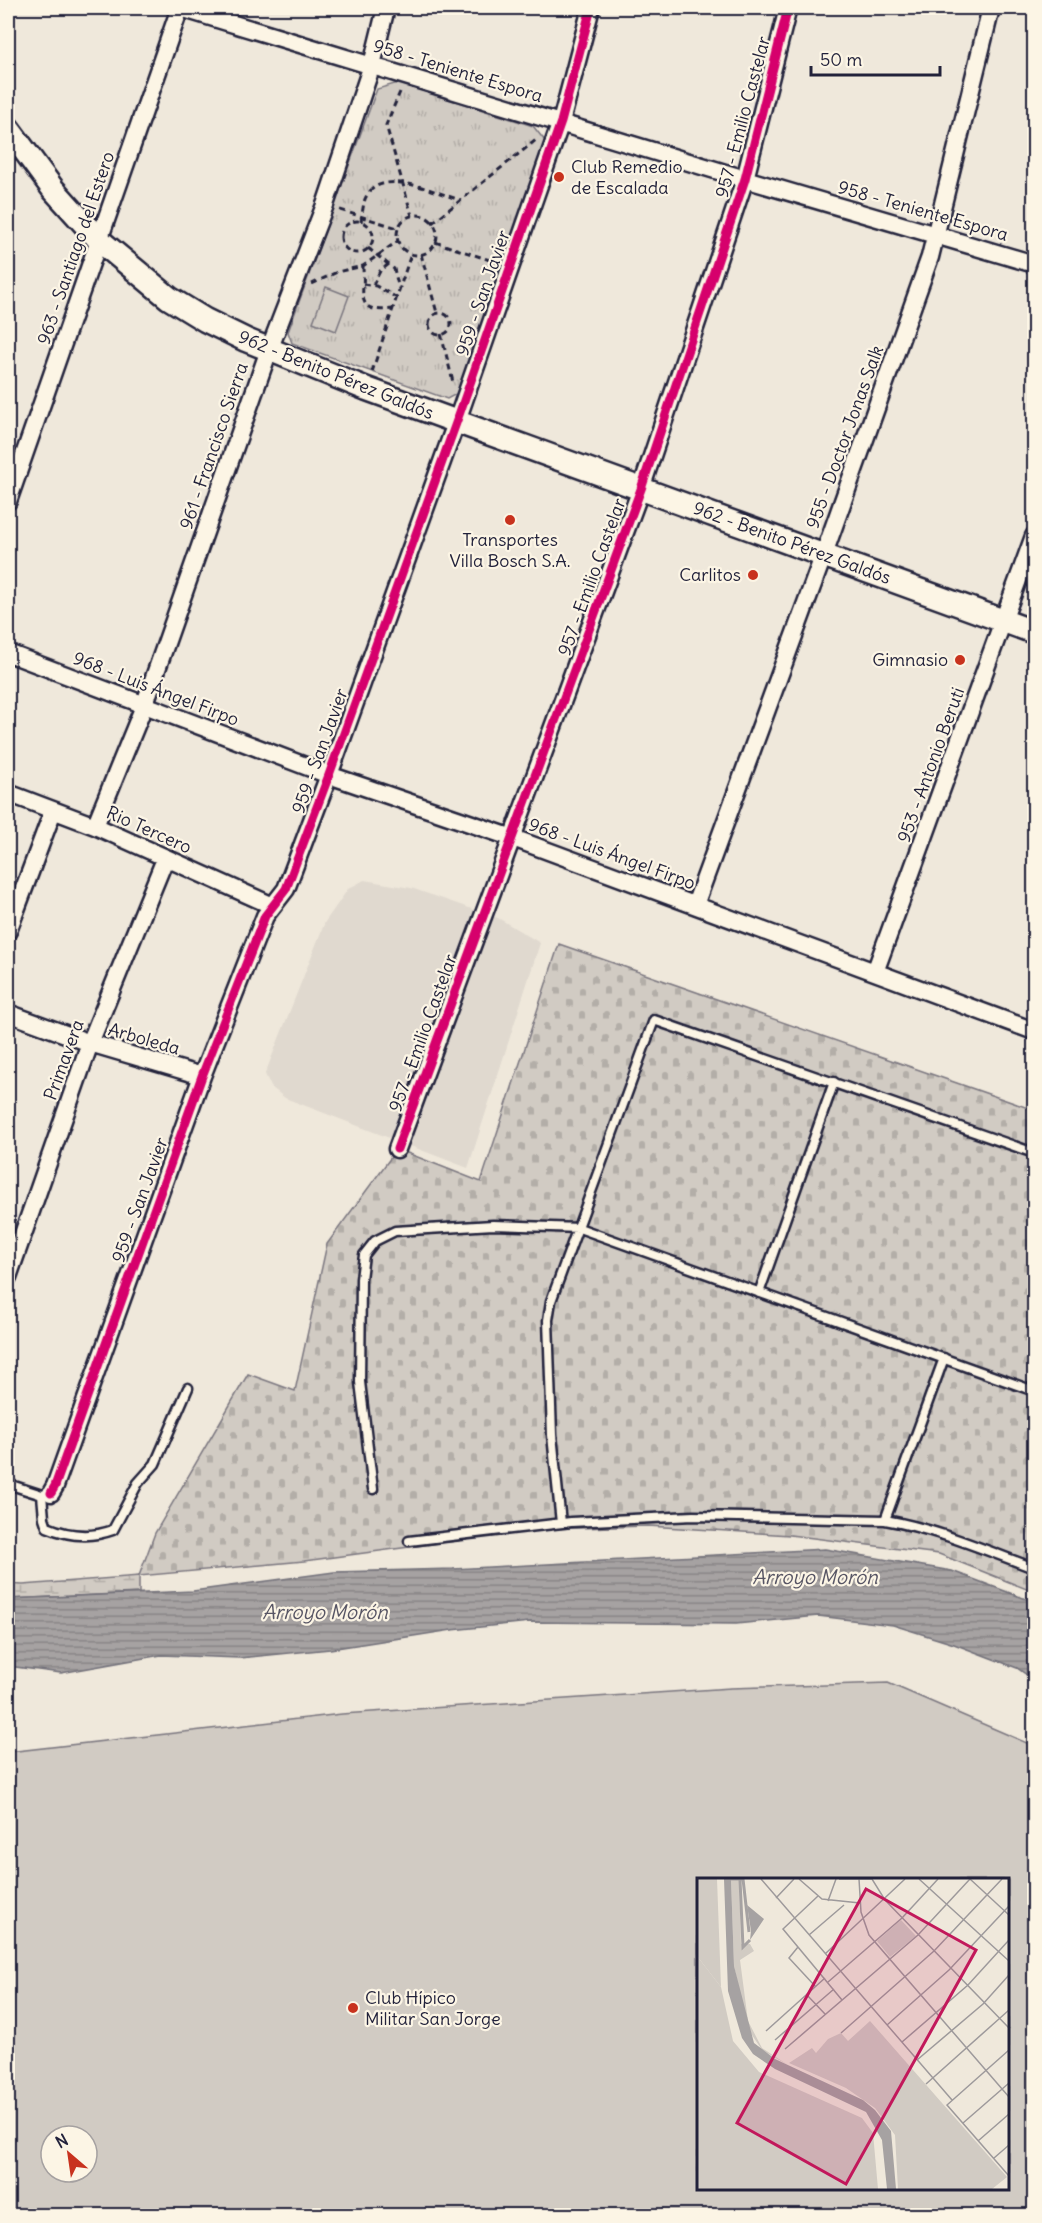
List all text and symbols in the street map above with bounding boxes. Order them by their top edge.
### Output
street label: 957 - Emilio Castelar [710,33,775,200]
street label: 958 - Teniente Espora [371,34,546,107]
scale bar [811,39,940,77]
text: 50 m [820,48,862,71]
street label: 963 - Santiago del Estero [32,148,119,347]
place label: Club Remedio de Escalada [571,155,683,199]
marker: Club Remedio de Escalada [552,170,566,184]
street label: 958 - Teniente Espora [835,175,1011,246]
street label: 959 - San Javier [450,226,515,359]
street label: 962 - Benito Pérez Galdós [235,325,437,424]
street label: 955 - Doctor Jonas Salk [801,342,888,531]
street label: 961 - Francisco Sierra [174,359,253,532]
street label: 957 - Emilio Castelar [552,494,631,659]
street label: 962 - Benito Pérez Galdós [690,496,894,589]
marker: Transportes Villa Bosch S.A. [503,513,517,527]
place label: Transportes Villa Bosch S.A. [450,528,570,572]
place label: Carlitos [679,563,741,586]
marker: Carlitos [746,568,760,582]
street label: 968 - Luis Ángel Firpo [70,646,242,731]
place label: Gimnasio [872,648,948,671]
marker: Gimnasio [953,653,967,667]
street label: 959 - San Javier [286,684,353,817]
street label: 953 - Antonio Beruti [892,684,969,846]
street label: Rio Tercero [103,801,195,859]
street label: 968 - Luis Ángel Firpo [526,813,699,894]
street label: 957 - Emilio Castelar [383,950,462,1115]
street label: Primavera [38,1016,89,1103]
street label: Arboleda [106,1017,183,1060]
street label: 959 - San Javier [106,1133,173,1266]
water label: Arroyo Morón [752,1564,878,1589]
water label: Arroyo Morón [262,1599,388,1624]
inset map [697,1878,1009,2190]
place label: Club Hípico Militar San Jorge [365,1986,501,2030]
marker: Club Hípico Militar San Jorge [346,2001,360,2015]
north arrow [39,2124,99,2184]
text: N [52,2129,71,2152]

